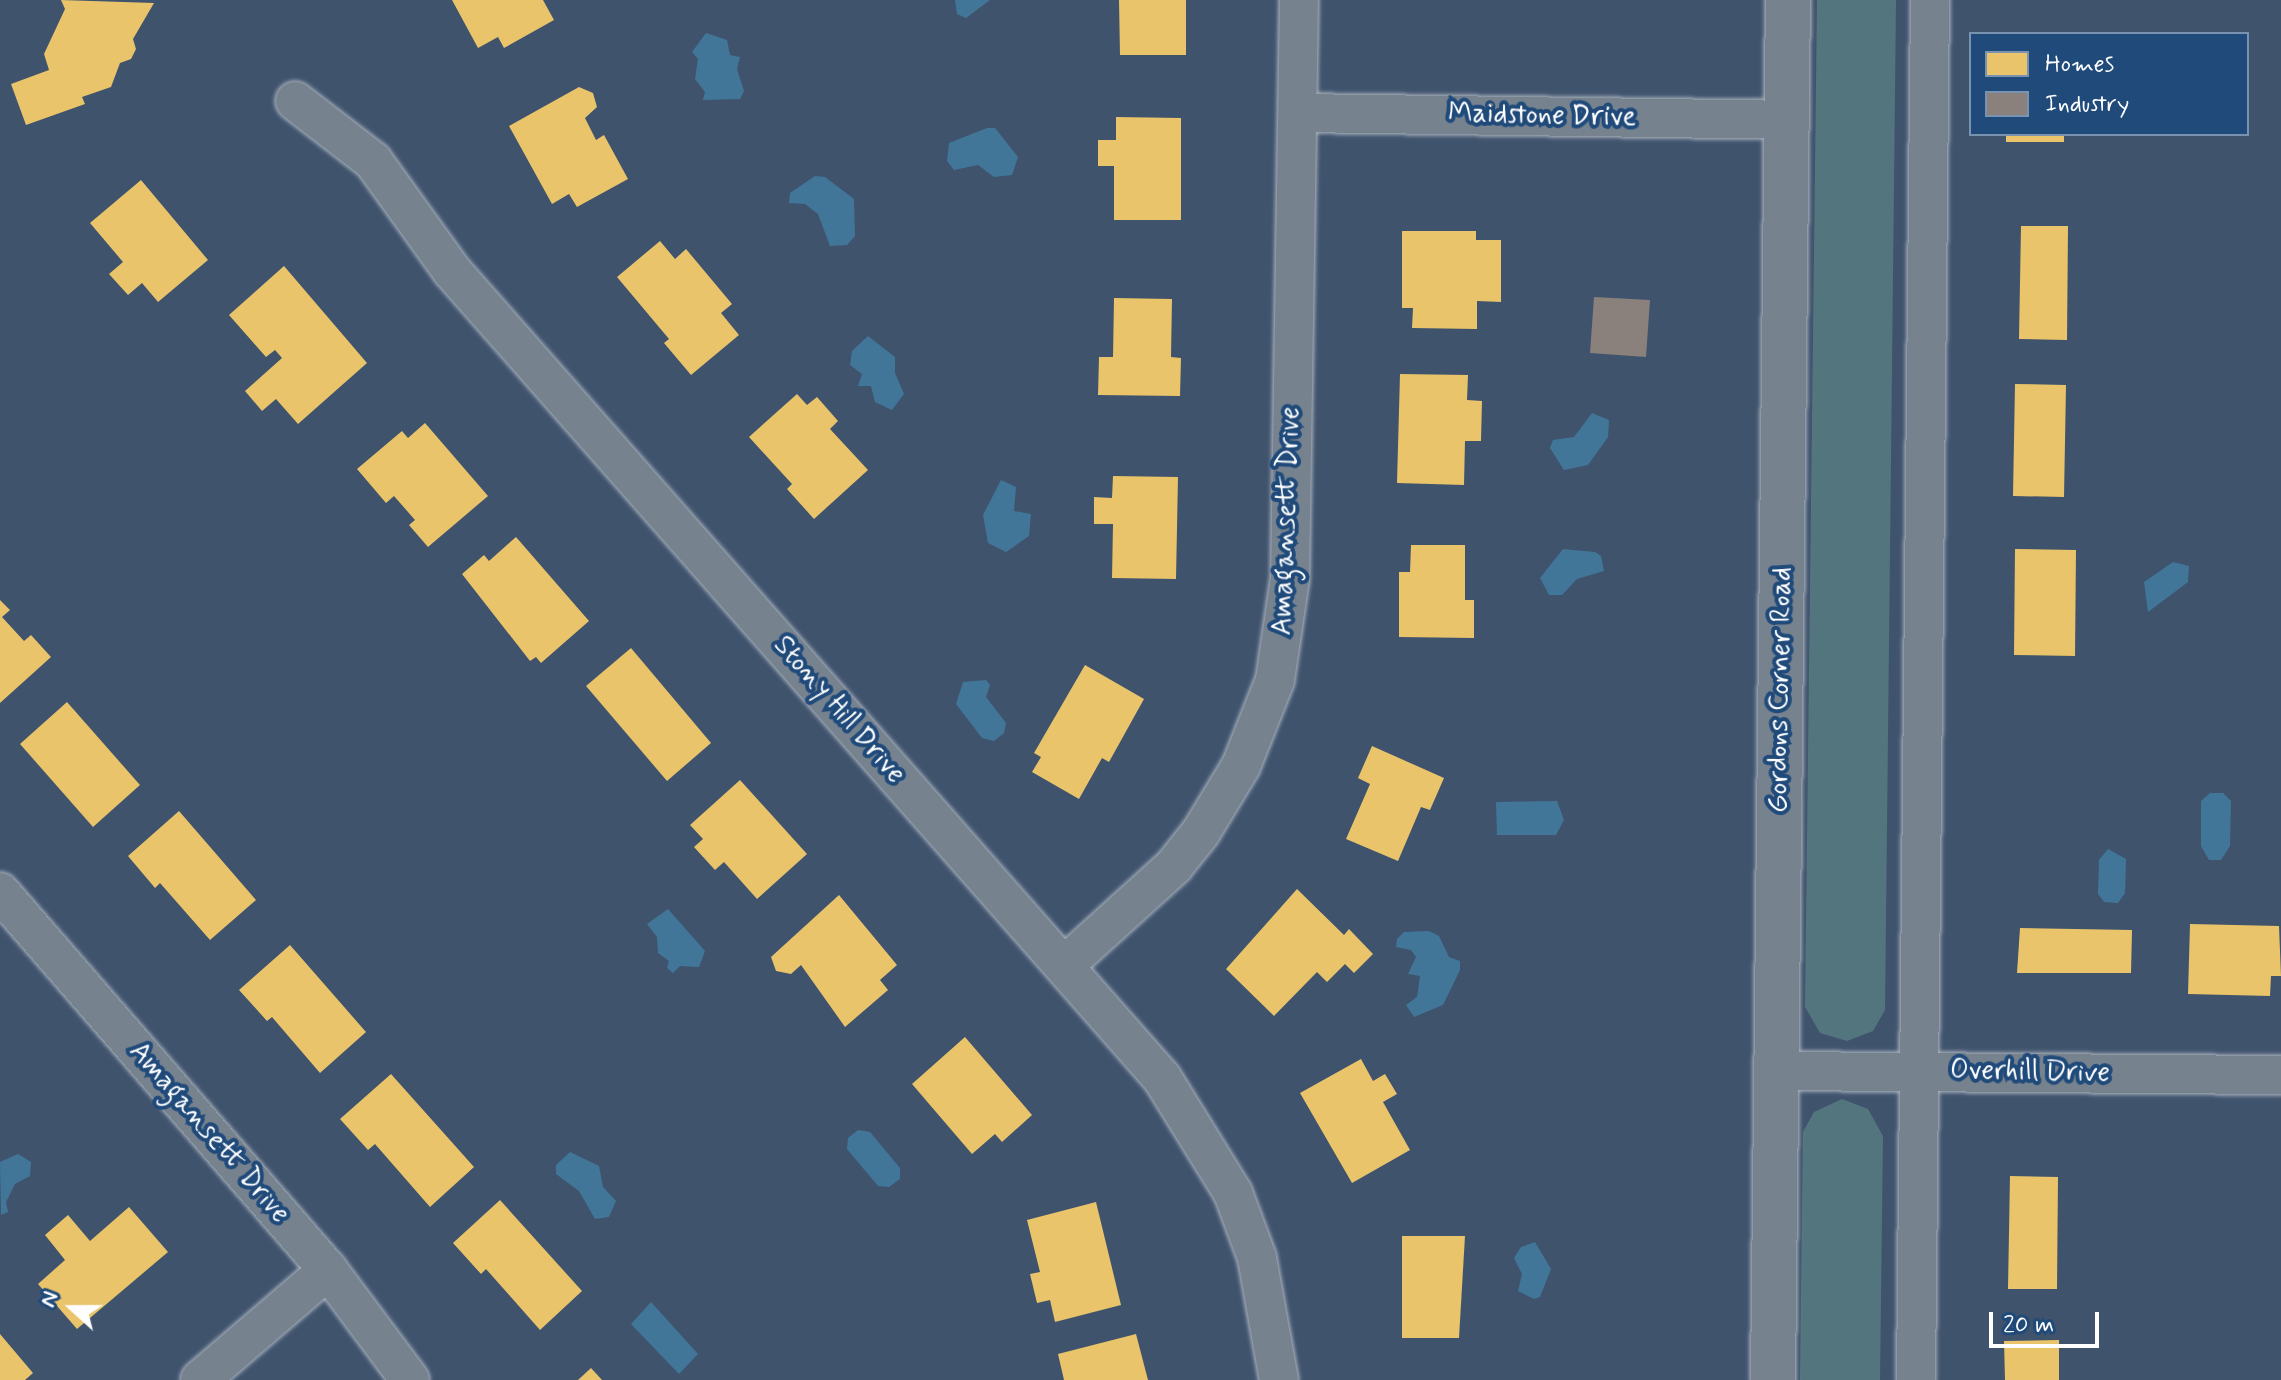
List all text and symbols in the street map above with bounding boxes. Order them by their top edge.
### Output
legend [1969,32,2249,136]
text: Homes [2045,49,2114,80]
text: Industry [2045,89,2129,120]
street label: Maidstone Drive [1449,98,1635,134]
street label: Amagansett Drive [1266,406,1308,636]
street label: Gordons Corner Road [1762,563,1800,817]
street label: Stony Hill Drive [765,629,913,791]
street label: Amagansett Drive [121,1036,297,1230]
street label: Overhill Drive [1951,1054,2109,1090]
north arrow [32,1268,112,1348]
text: N [34,1288,65,1311]
scale bar [1993,1296,2103,1346]
text: 20 m [2003,1310,2054,1341]

